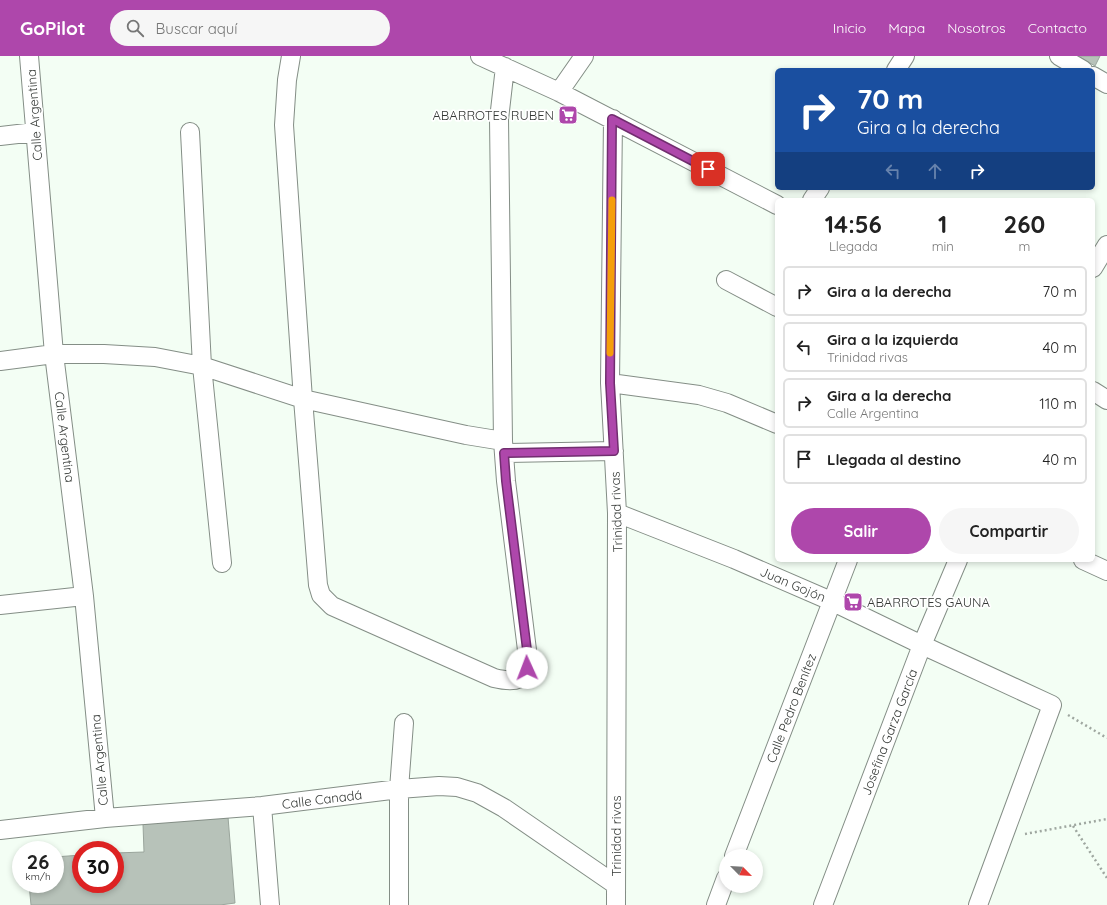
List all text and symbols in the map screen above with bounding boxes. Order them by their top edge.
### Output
search box [110,10,390,46]
text: GoPilot [20,16,86,40]
icon: search [124,17,146,39]
text: Buscar aquí [156,19,238,38]
text: Inicio [833,19,866,37]
text: Mapa [888,19,925,37]
text: Nosotros [947,19,1006,37]
text: Contacto [1028,19,1087,37]
street label: Calle Argentina [23,69,45,161]
text: 70 m [857,81,923,116]
icon: right [791,84,843,136]
supermarket icon: ABARROTES RUBEN [557,104,579,126]
place label: ABARROTES RUBEN [432,107,554,123]
text: Gira a la derecha [857,116,1000,139]
pin [691,152,725,186]
icon: arrive [697,158,719,180]
icon: left [882,160,904,182]
icon: ahead [924,160,946,182]
icon: right [966,160,988,182]
text: 14:56 [825,209,882,239]
text: 1 [938,209,947,239]
text: 260 [1004,209,1045,239]
text: Llegada [829,238,878,254]
text: min [932,238,954,254]
text: m [1018,238,1030,254]
icon: right [793,280,815,302]
text: Gira a la derecha [827,282,952,301]
text: 70 m [1043,282,1077,301]
text: Gira a la izquierda [827,330,959,349]
icon: left [793,336,815,358]
text: 40 m [1042,338,1077,357]
text: Trinidad rivas [827,349,908,365]
text: Gira a la derecha [827,386,952,405]
street label: Calle Argentina [51,391,79,483]
icon: right [793,392,815,414]
text: 110 m [1039,394,1077,413]
text: Calle Argentina [827,405,919,421]
icon: arrive [793,448,815,470]
text: Llegada al destino [827,450,961,469]
text: 40 m [1042,450,1077,469]
street label: Trinidad rivas [607,471,625,553]
button: Salir [791,508,931,554]
button: Compartir [939,508,1079,554]
street label: Juan Gojón [758,563,828,605]
supermarket icon: ABARROTES GAUNA [842,591,864,613]
place label: ABARROTES GAUNA [867,594,990,610]
position arrow [506,647,548,689]
street label: Calle Pedro Benítez [763,651,819,765]
street label: Josefina Garza García [858,667,920,797]
street label: Calle Argentina [87,714,111,806]
street label: Calle Canadá [281,786,363,812]
street label: Trinidad rivas [608,796,624,876]
speed limit sign: 30 [72,841,124,893]
text: 26 [27,849,49,874]
north arrow [719,849,763,893]
map controls [719,849,763,893]
text: km/h [25,870,51,883]

